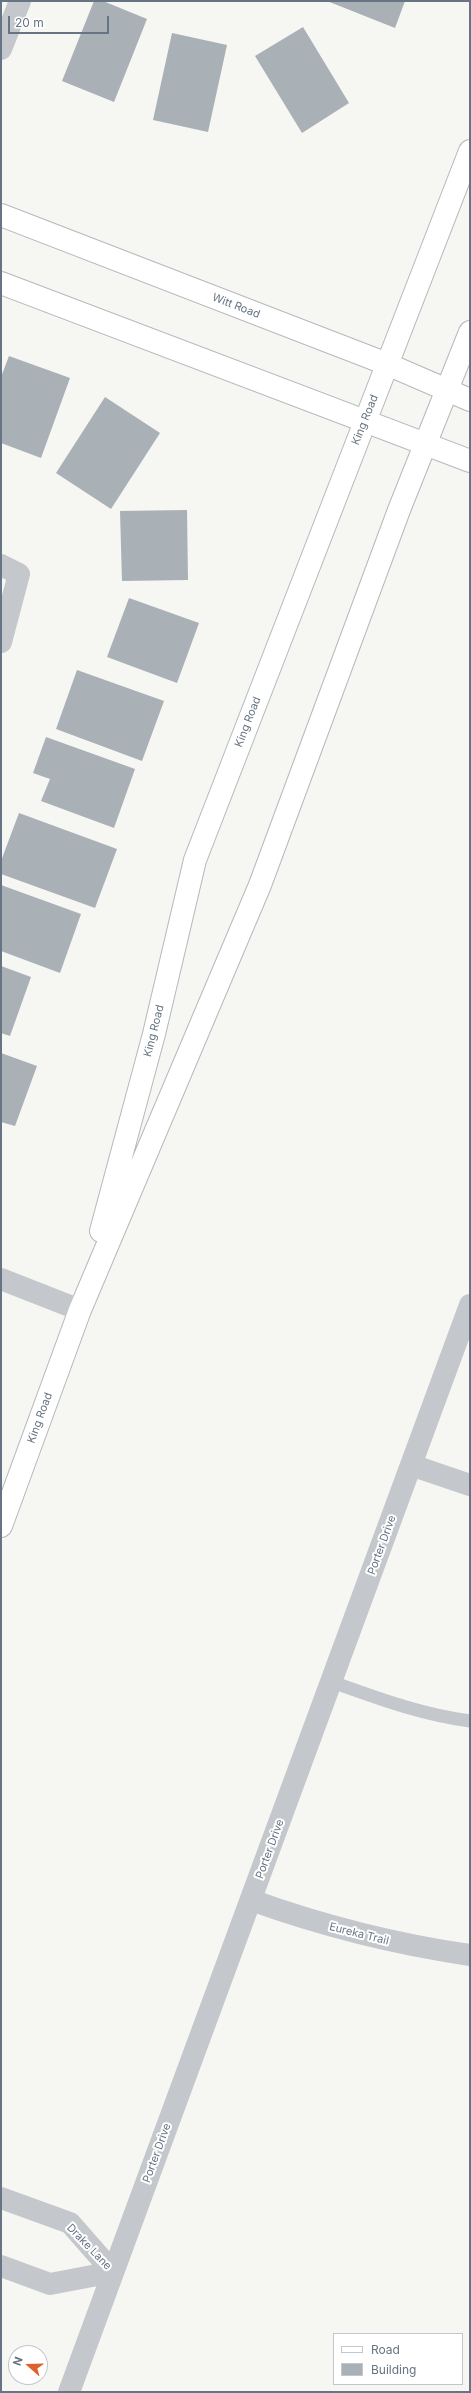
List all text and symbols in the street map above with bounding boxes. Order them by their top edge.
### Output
scale bar [10,8,111,34]
text: 20 m [15,15,44,30]
street label: Witt Road [210,291,262,321]
street label: King Road [349,393,381,447]
street label: King Road [232,695,264,749]
street label: King Road [141,1004,167,1058]
street label: King Road [25,1391,55,1445]
street label: Porter Drive [365,1513,399,1577]
street label: Porter Drive [253,1817,287,1881]
street label: Eureka Trail [328,1920,390,1948]
street label: Porter Drive [140,2121,174,2185]
street label: Drake Lane [64,2221,114,2273]
legend [333,2333,463,2385]
text: Road [371,2342,400,2357]
north arrow [8,2345,48,2385]
text: N [10,2355,26,2368]
text: Building [371,2362,416,2377]

